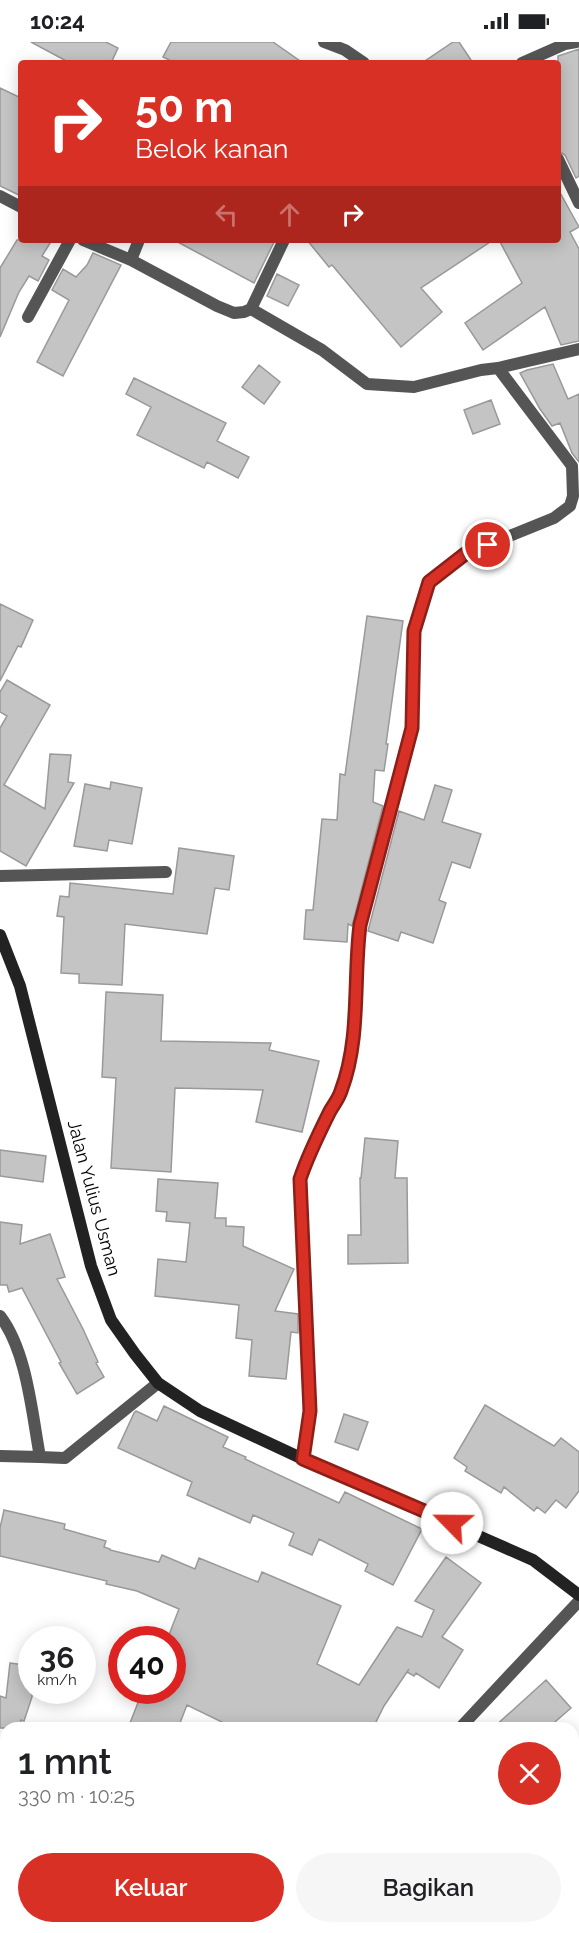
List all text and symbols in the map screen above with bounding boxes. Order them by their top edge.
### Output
text: 10:24 [30,8,85,34]
text: 50 m [135,83,233,132]
icon: right [36,84,114,162]
text: Belok kanan [135,133,289,164]
icon: left [210,198,243,231]
icon: ahead [273,198,306,231]
icon: right [336,198,369,231]
pin [462,519,513,570]
icon: arrive [471,528,504,561]
street label: Jalan Yulius Usman [64,1118,125,1278]
position arrow [420,1491,484,1555]
speed limit sign: 40 [108,1626,186,1704]
text: 36 [40,1640,74,1675]
text: km/h [37,1671,77,1689]
text: 1 mnt [18,1740,112,1782]
button: close [498,1742,561,1805]
text: 330 m · 10:25 [18,1784,135,1808]
button: Keluar [18,1853,284,1922]
button: Bagikan [296,1853,561,1922]

